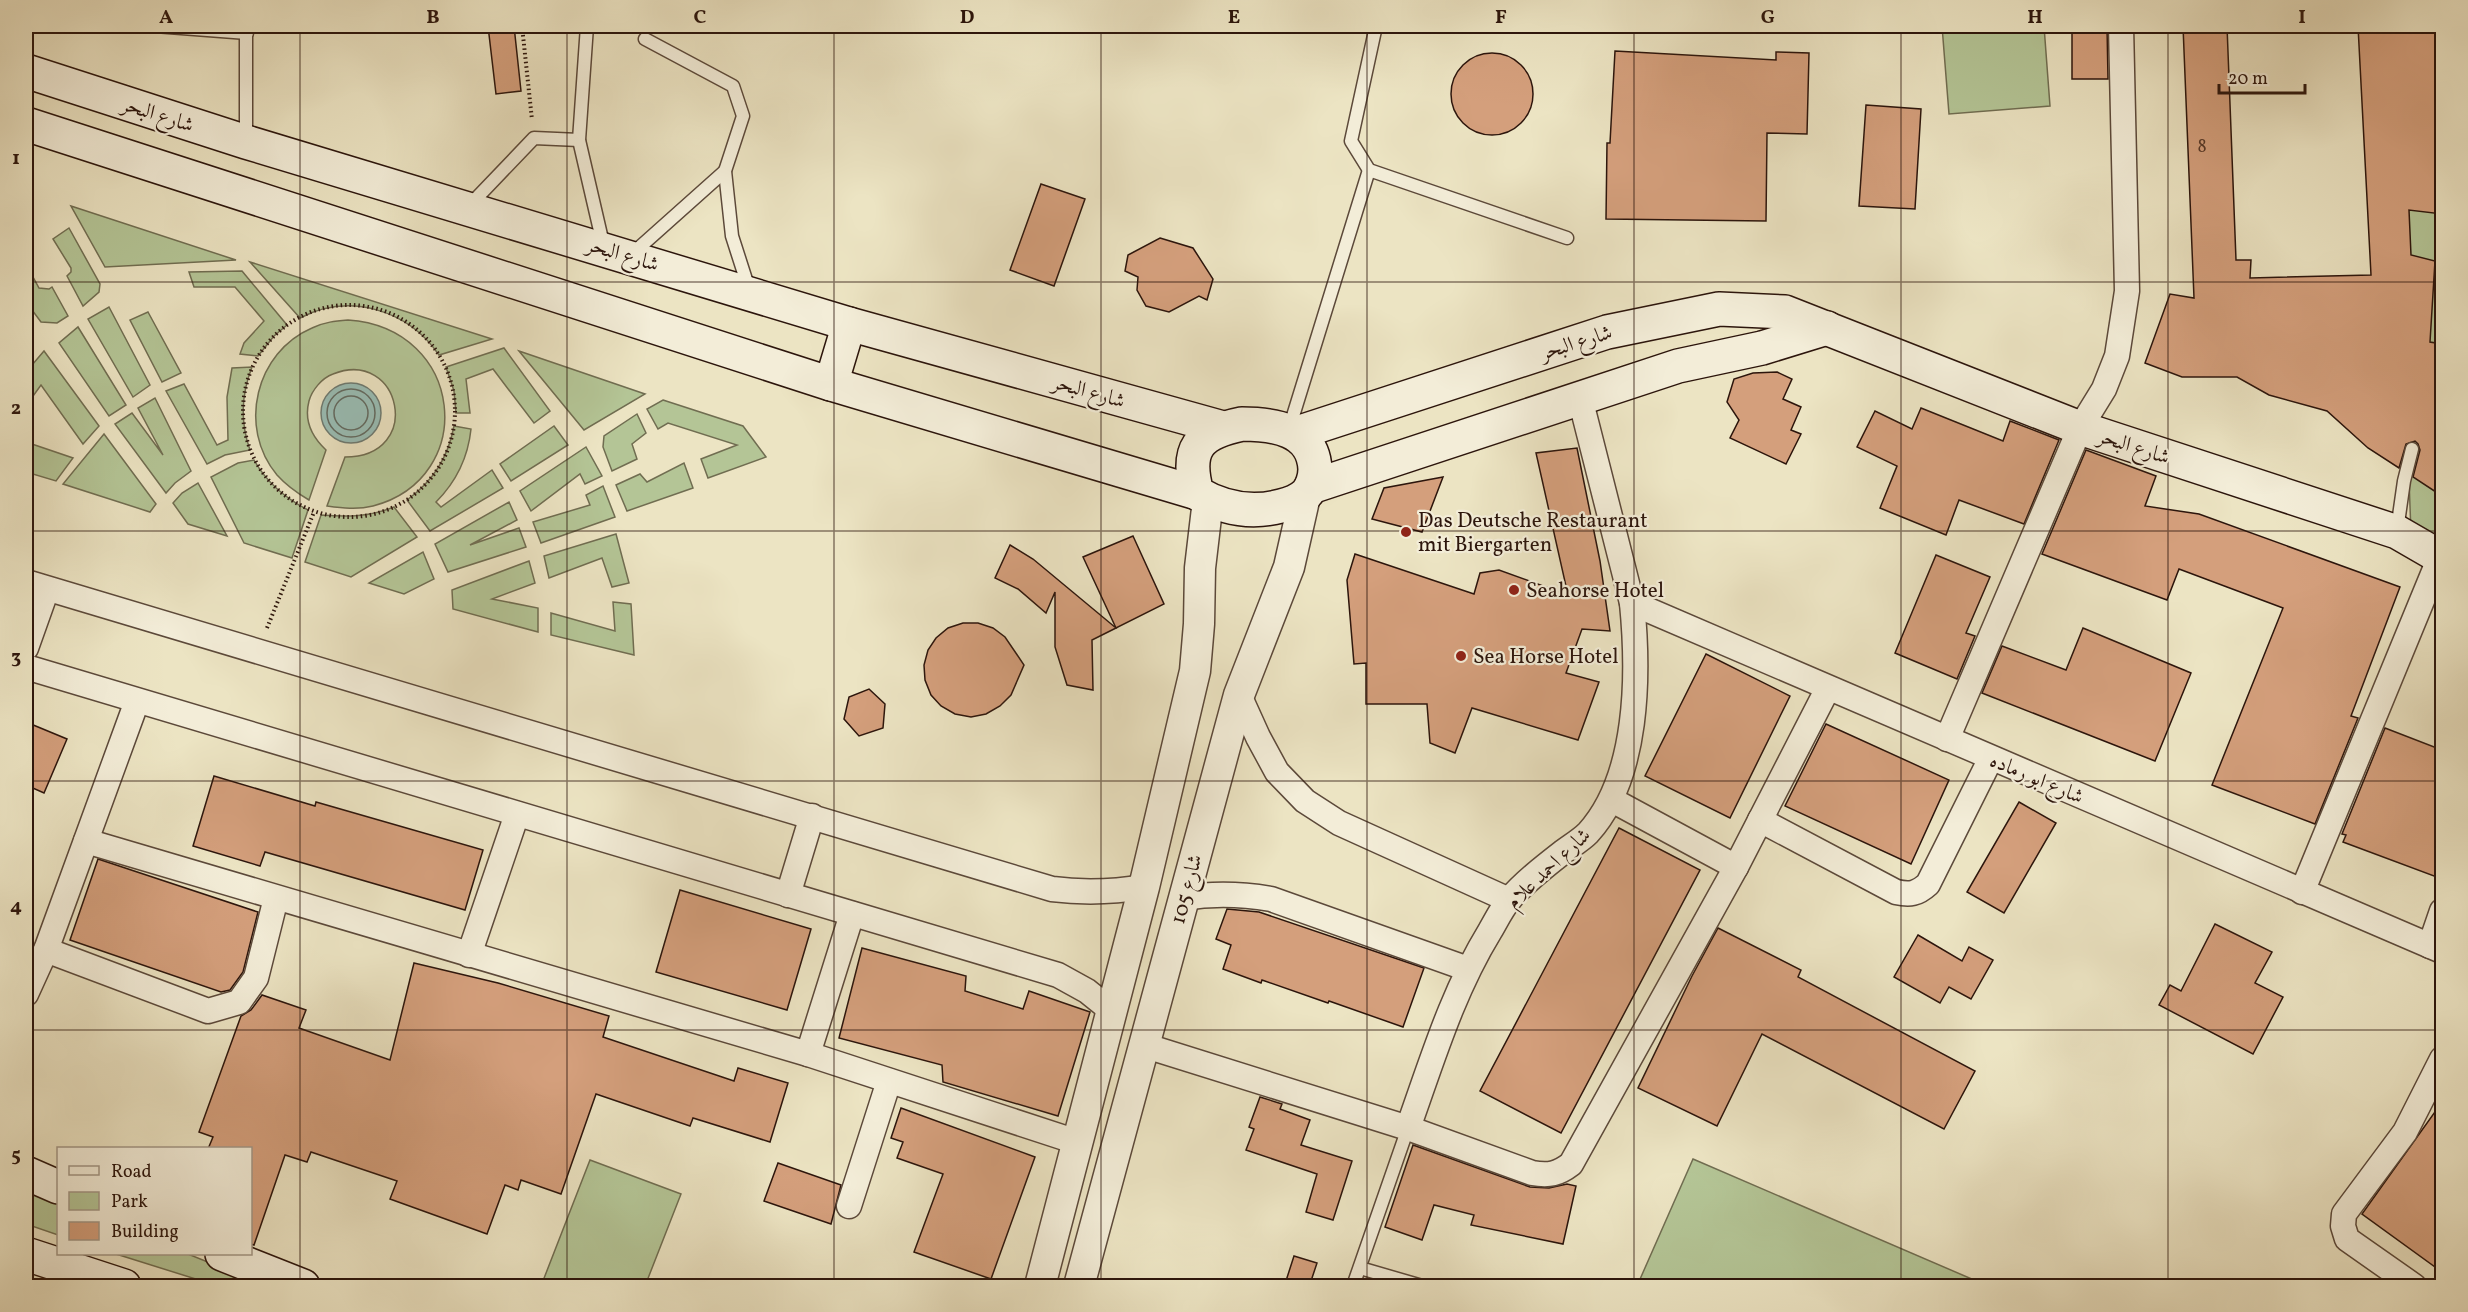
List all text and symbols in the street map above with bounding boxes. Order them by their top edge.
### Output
text: A [159,4,173,32]
text: B [426,4,440,32]
text: C [694,4,707,32]
text: D [960,4,974,32]
text: E [1228,4,1240,32]
text: F [1495,4,1507,32]
text: G [1761,4,1775,32]
text: H [2027,4,2043,32]
text: I [2298,4,2306,32]
scale bar [2219,57,2304,95]
text: 20 m [2228,67,2268,92]
street label: شارع البحر [115,90,197,143]
house number: 8 [2197,135,2207,160]
text: 1 [12,145,20,173]
street label: شارع البحر [580,230,662,282]
street label: شارع البحر [1535,319,1617,371]
street label: شارع البحر [1047,368,1128,419]
text: 2 [11,395,21,423]
street label: شارع البحر [2091,422,2173,475]
place label: Das Deutsche Restaurant mit Biergarten [1418,507,1648,560]
marker: Das Deutsche Restaurant mit Biergarten [1399,525,1413,539]
place label: Seahorse Hotel [1526,577,1664,606]
marker: Seahorse Hotel [1507,583,1521,597]
place label: Sea Horse Hotel [1473,643,1619,672]
text: 3 [11,644,21,672]
marker: Sea Horse Hotel [1454,649,1468,663]
street label: شارع ابو رماده [1984,747,2088,814]
street label: شارع احمد علام [1500,822,1599,918]
street label: شارع 105 [1164,851,1213,928]
text: 4 [10,893,22,921]
text: 5 [11,1142,21,1170]
legend [57,1147,252,1255]
text: Road [111,1160,152,1185]
text: Park [111,1190,148,1215]
text: Building [111,1220,179,1245]

